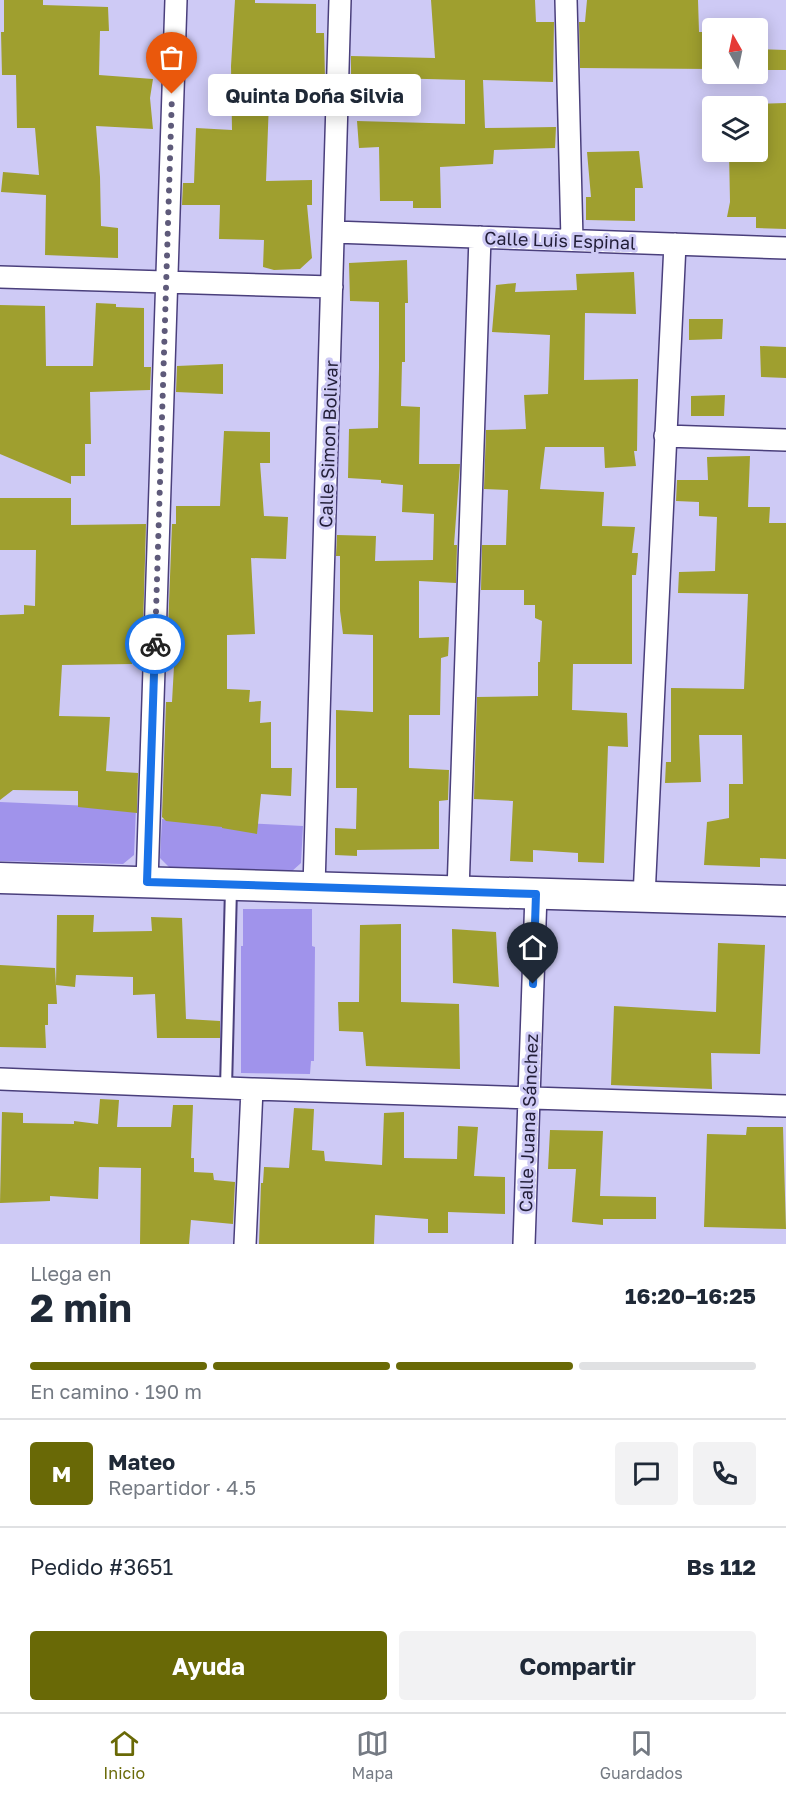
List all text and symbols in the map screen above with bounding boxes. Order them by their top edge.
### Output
north arrow [702,18,768,84]
map controls [702,18,768,162]
pin [146,32,197,94]
icon: bag [155,41,188,74]
callout: Quinta Doña Silvia [208,73,421,115]
text: Quinta Doña Silvia [225,83,404,107]
button: layers [702,96,768,162]
street label: Calle Luis Espinal [484,226,636,254]
street label: Calle Simon Bolivar [314,360,342,528]
courier [125,614,185,674]
icon: bike [139,628,172,661]
pin [507,922,558,984]
icon: home [516,931,549,964]
street label: Calle Juana Sánchez [514,1033,542,1213]
text: Llega en [30,1261,112,1285]
text: 16:20–16:25 [625,1282,756,1309]
text: 2 min [30,1284,132,1331]
text: En camino · 190 m [30,1379,202,1403]
button: chat [615,1442,678,1505]
button: phone [693,1442,756,1505]
text: Mateo [108,1448,175,1475]
text: M [52,1460,71,1487]
text: Repartidor · 4.5 [108,1475,256,1499]
text: Pedido #3651 [30,1553,173,1580]
text: Bs 112 [687,1553,756,1580]
button: Ayuda [30,1631,387,1700]
button: Compartir [399,1631,756,1700]
tab: Inicio [103,1727,145,1783]
tab: Mapa [352,1727,393,1783]
tab: Guardados [600,1727,683,1783]

